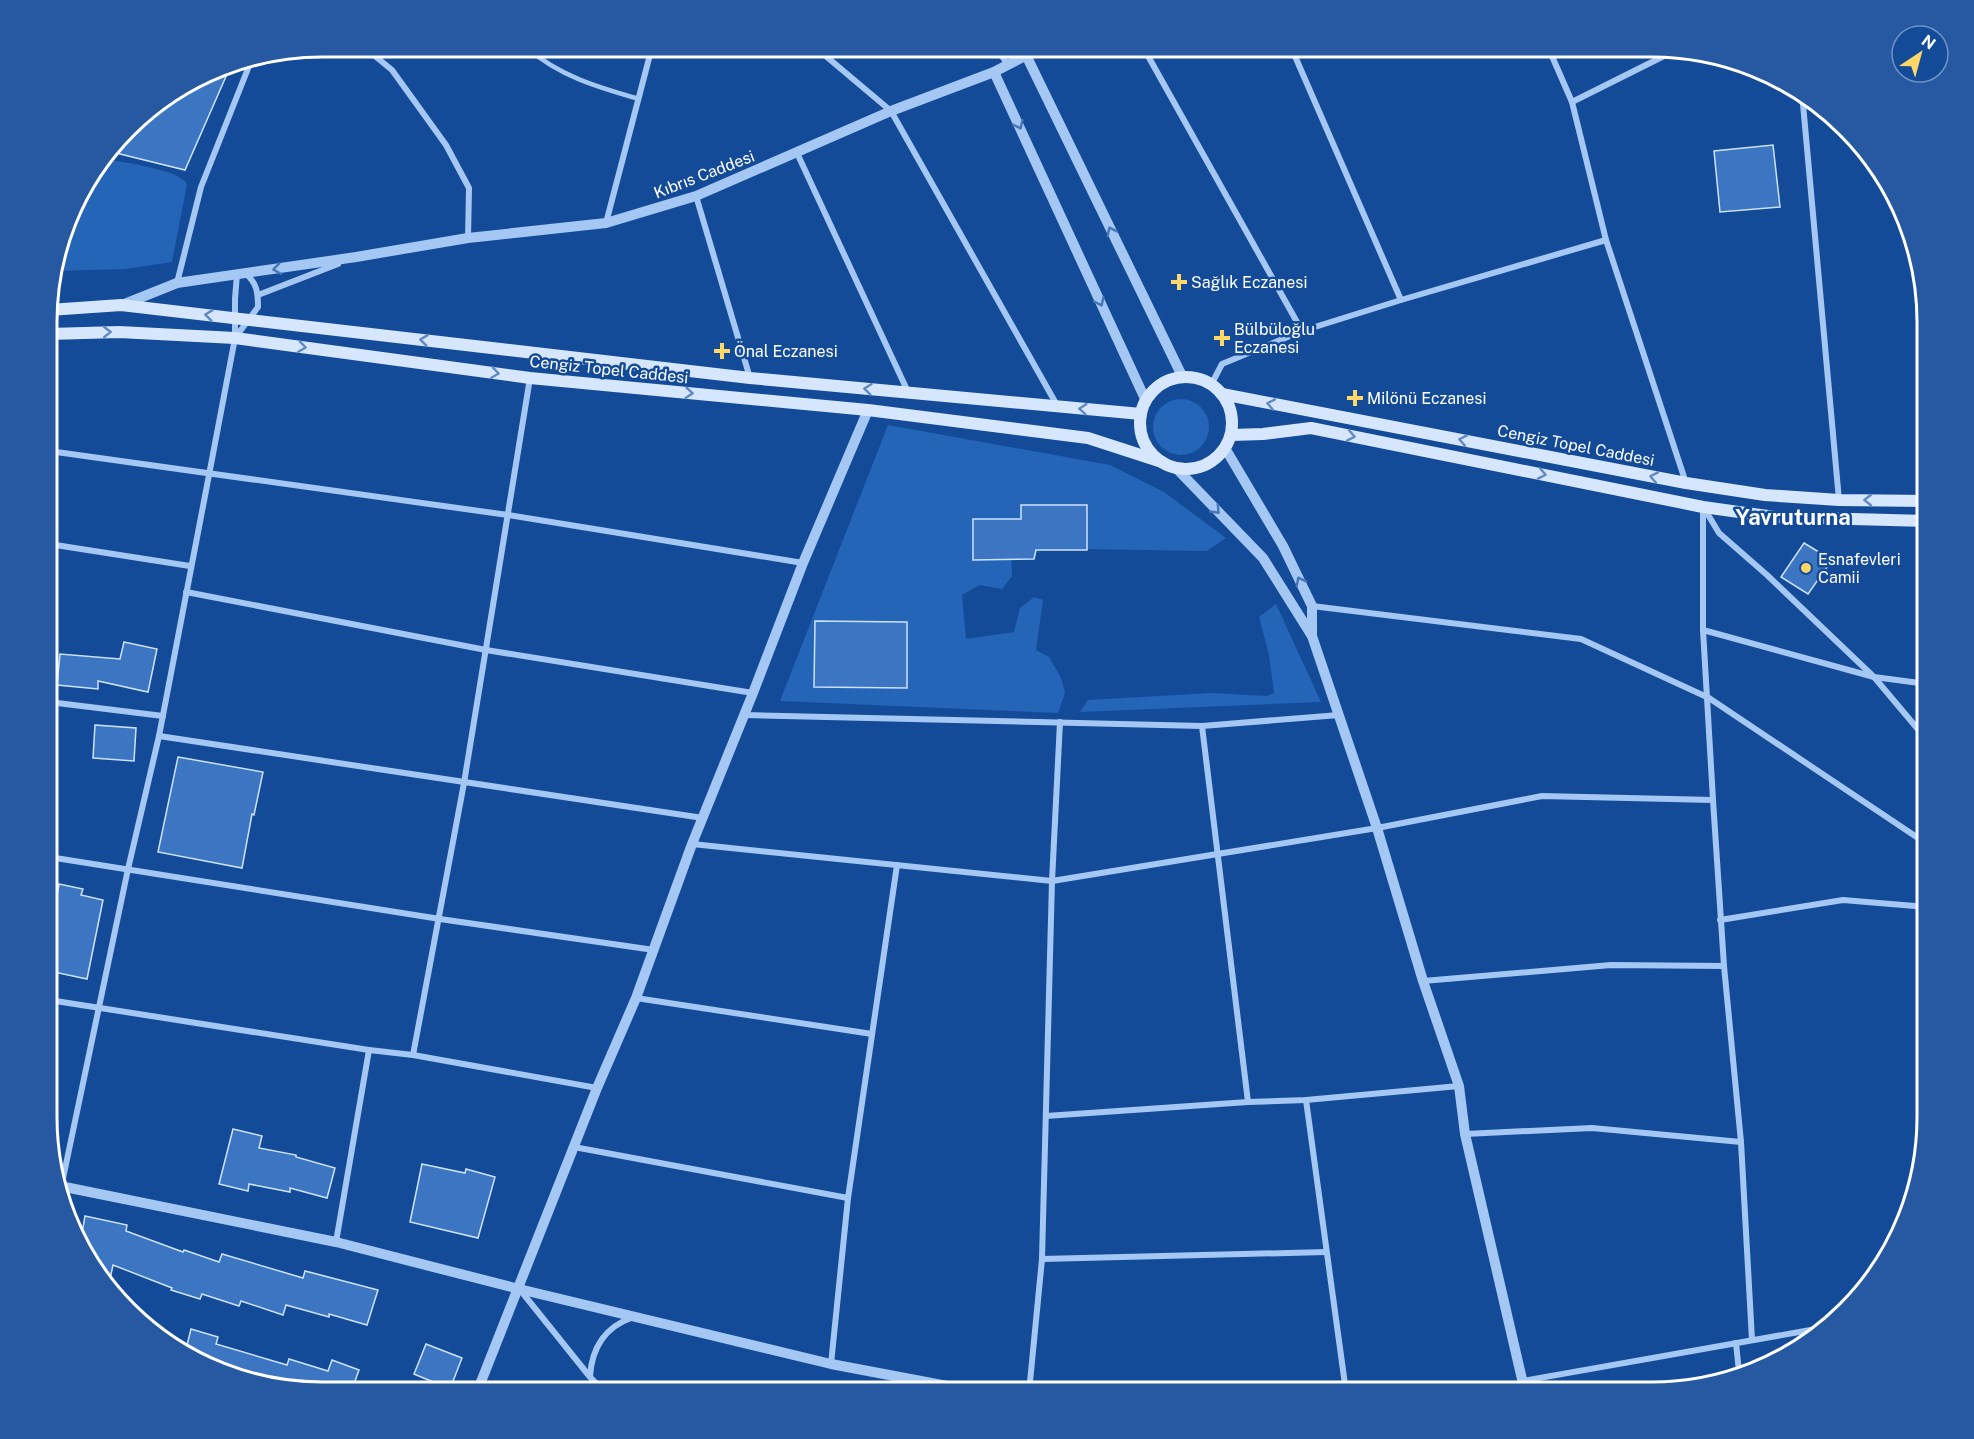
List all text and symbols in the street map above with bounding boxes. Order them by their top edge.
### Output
north arrow [1890,24,1950,84]
text: N [1918,31,1939,54]
one-way arrow [1011,118,1023,129]
street label: Kıbrıs Caddesi [651,147,757,202]
one-way arrow [1107,226,1119,237]
one-way arrow [273,262,282,274]
place label: Sağlık Eczanesi [1191,273,1307,292]
marker: Sağlık Eczanesi [1172,275,1186,289]
one-way arrow [1093,295,1105,306]
one-way arrow [205,310,214,322]
place label: Bülbüloğlu Eczanesi [1234,320,1315,357]
one-way arrow [103,326,112,339]
marker: Bülbüloğlu Eczanesi [1215,331,1229,345]
one-way arrow [419,335,428,347]
one-way arrow [297,341,306,353]
place label: Önal Eczanesi [734,341,838,361]
marker: Önal Eczanesi [715,344,729,358]
street label: Cengiz Topel Caddesi [529,352,689,387]
one-way arrow [490,367,499,379]
one-way arrow [864,383,873,396]
one-way arrow [684,386,693,399]
place label: Milönü Eczanesi [1367,389,1486,408]
marker: Milönü Eczanesi [1348,391,1362,405]
one-way arrow [1266,398,1276,410]
one-way arrow [1079,403,1088,416]
street label: Cengiz Topel Caddesi [1496,421,1656,470]
one-way arrow [1346,429,1356,442]
one-way arrow [1458,434,1468,447]
one-way arrow [1537,467,1547,480]
one-way arrow [1649,471,1659,484]
one-way arrow [1864,494,1873,507]
one-way arrow [1209,502,1220,513]
district label: Yavruturna [1735,504,1851,530]
place label: Esnafevleri Camii [1818,550,1901,587]
marker: Esnafevleri Camii [1799,561,1813,575]
one-way arrow [1296,576,1307,587]

